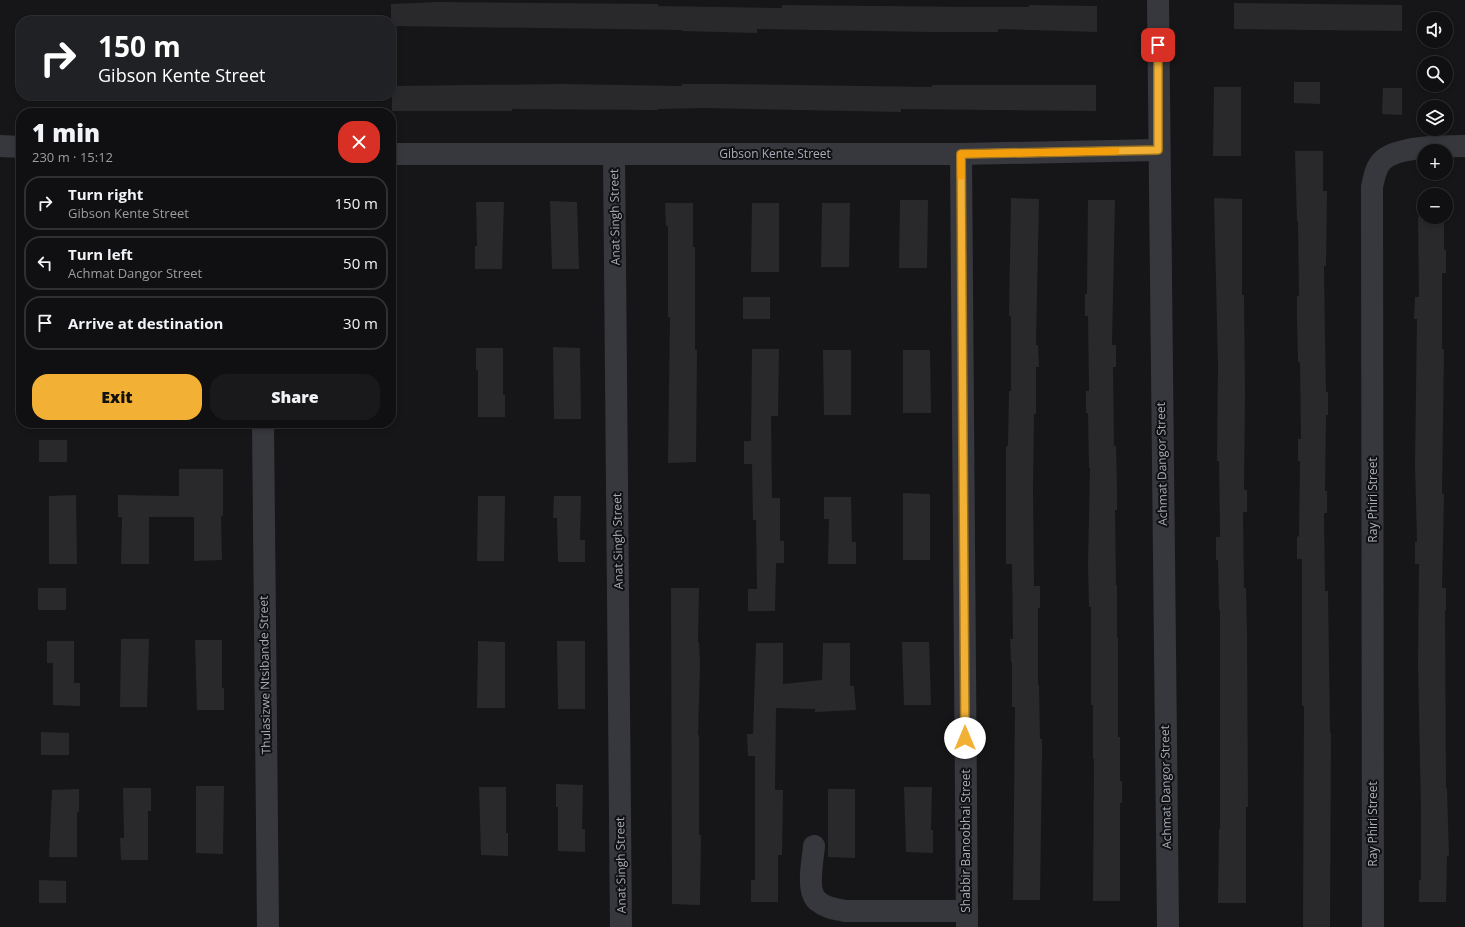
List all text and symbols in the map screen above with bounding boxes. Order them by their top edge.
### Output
map controls [1417,12,1453,224]
button: sound [1417,12,1453,48]
text: 150 m [98,27,181,65]
pin [1141,28,1175,62]
icon: right [32,32,84,84]
icon: arrive [1147,34,1169,56]
button: search [1417,56,1453,92]
text: Gibson Kente Street [98,63,265,87]
button: layers [1417,100,1453,136]
text: 1 min [32,116,100,149]
button: close [338,121,380,163]
button: + [1417,144,1453,180]
street label: Gibson Kente Street [719,145,831,162]
text: 230 m · 15:12 [32,148,113,166]
street label: Anat Singh Street [605,169,624,265]
text: Turn right [68,184,143,204]
button: − [1417,188,1453,224]
icon: right [34,192,56,214]
text: 150 m [334,193,378,213]
text: Gibson Kente Street [68,204,189,222]
text: Turn left [68,244,133,264]
icon: left [34,252,56,274]
text: 50 m [343,253,378,273]
text: Achmat Dangor Street [68,264,202,282]
icon: arrive [34,312,56,334]
text: Arrive at destination [68,313,223,333]
text: 30 m [343,313,378,333]
button: Exit [32,374,202,420]
button: Share [210,374,380,420]
street label: Achmat Dangor Street [1152,402,1171,526]
street label: Ray Phiri Street [1364,457,1381,543]
street label: Anat Singh Street [608,493,627,589]
street label: Thulasizwe Ntsibande Street [255,596,274,754]
position arrow [944,717,986,759]
street label: Achmat Dangor Street [1156,725,1175,849]
street label: Shabbir Banoobhai Street [957,769,974,913]
street label: Ray Phiri Street [1364,781,1381,867]
street label: Anat Singh Street [611,817,630,913]

